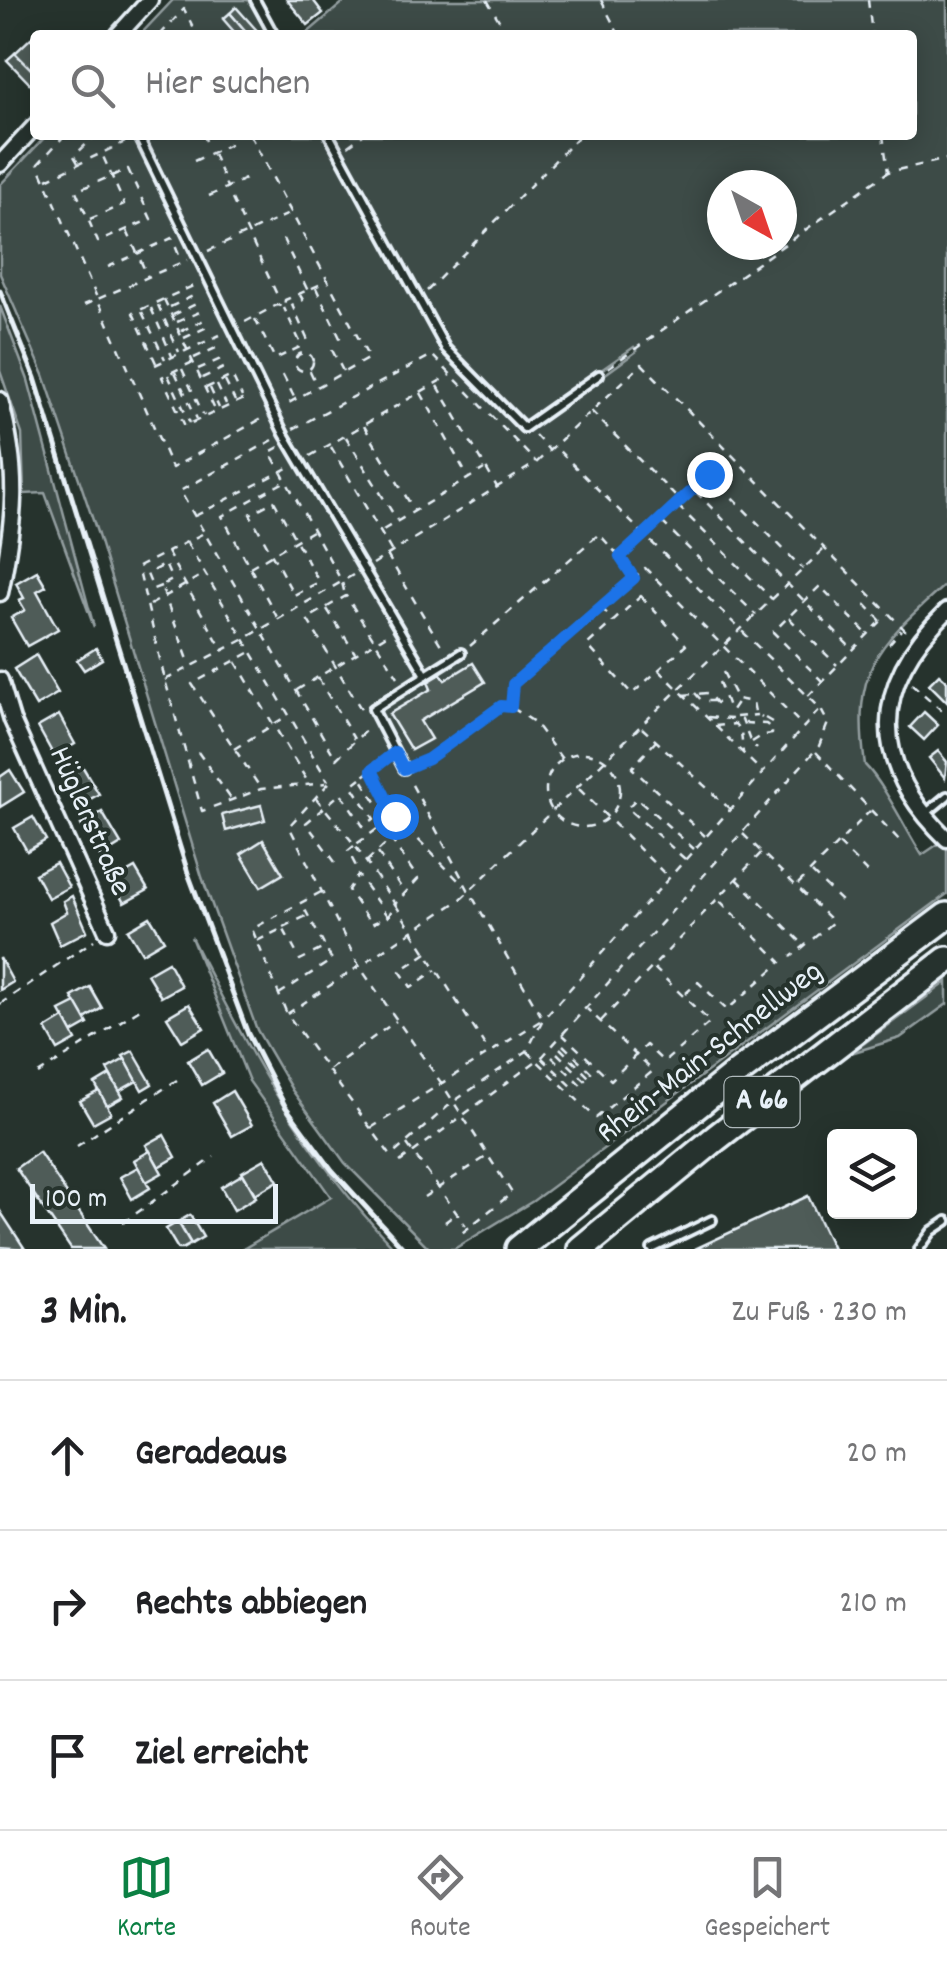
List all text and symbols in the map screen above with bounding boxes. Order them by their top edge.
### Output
search box [30,30,917,140]
icon: search [65,58,120,113]
text: Hier suchen [145,58,310,113]
north arrow [707,170,797,260]
route end [687,452,733,498]
street label: Hüglerstraße [35,740,141,904]
route start [373,794,419,840]
street label: Rhein-Main-Schnellweg [588,951,834,1157]
road number: A 66 [724,1077,800,1127]
map controls [827,1129,917,1219]
button: layers [827,1129,917,1219]
scale bar [30,1179,278,1224]
text: 100 m [45,1181,107,1221]
text: 3 Min. [40,1284,127,1344]
text: Zu Fuß · 230 m [732,1291,907,1337]
icon: ahead [40,1428,95,1483]
text: Geradeaus [135,1428,288,1483]
text: 20 m [846,1432,907,1478]
icon: right [40,1578,95,1633]
text: Rechts abbiegen [135,1578,367,1633]
text: 210 m [839,1582,907,1628]
icon: arrive [40,1728,95,1783]
text: Ziel erreicht [135,1728,308,1783]
tab: Karte [117,1850,176,1950]
tab: Route [410,1850,471,1950]
tab: Gespeichert [704,1850,830,1950]

